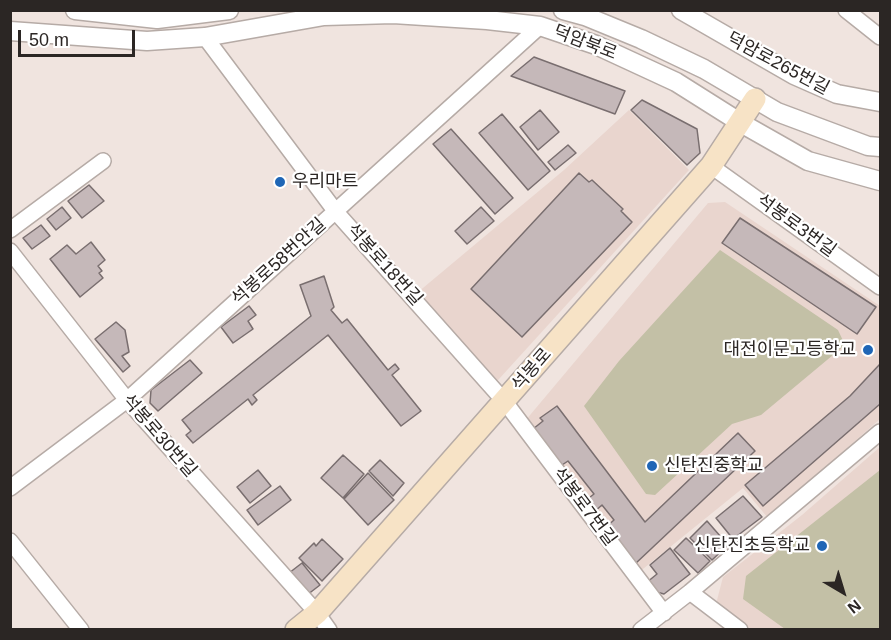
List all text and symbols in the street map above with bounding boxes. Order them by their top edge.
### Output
scale bar [21,18,138,56]
street label: 덕암북로 [550,21,620,65]
street label: 덕암로265번길 [723,28,833,100]
text: 50 m [29,30,69,50]
place label: 우리마트 [292,171,358,193]
marker: 우리마트 [273,175,287,189]
street label: 석봉로3번길 [752,190,840,262]
street label: 석봉로58번안길 [227,214,331,310]
street label: 석봉로18번길 [342,220,426,310]
place label: 대전이문고등학교 [724,339,856,361]
marker: 대전이문고등학교 [861,343,875,357]
street label: 석봉로 [508,344,556,396]
street label: 석봉로30번길 [117,390,201,482]
place label: 신탄진중학교 [664,455,763,477]
marker: 신탄진중학교 [645,459,659,473]
street label: 석봉로7번길 [547,463,621,551]
place label: 신탄진초등학교 [694,535,810,557]
marker: 신탄진초등학교 [815,539,829,553]
north arrow [813,562,873,622]
text: N [845,596,864,617]

